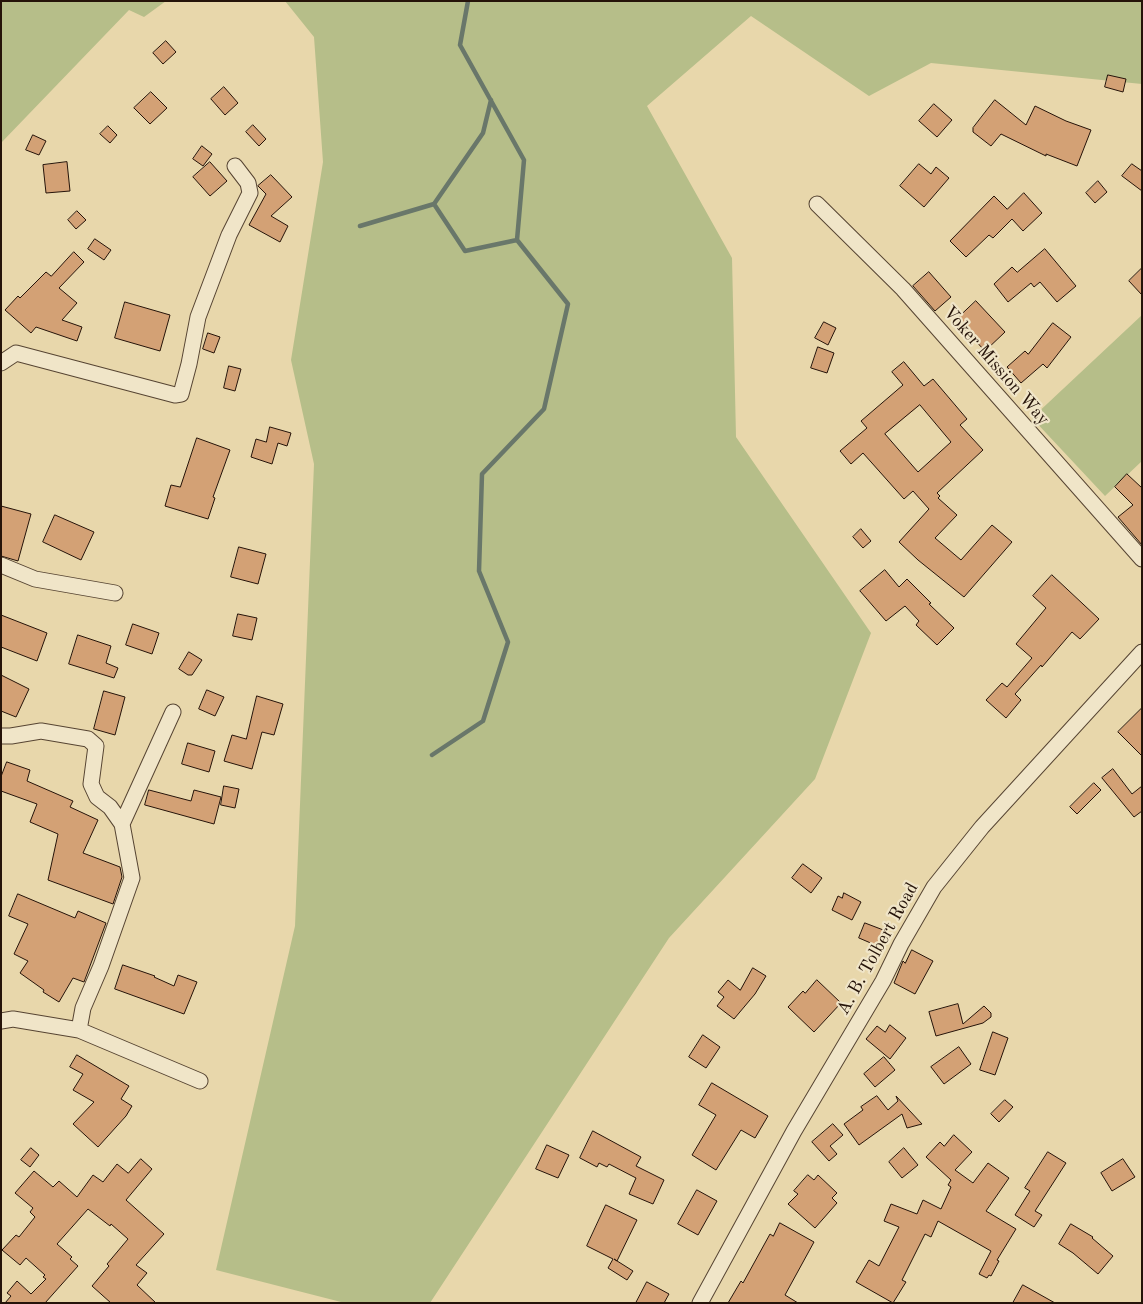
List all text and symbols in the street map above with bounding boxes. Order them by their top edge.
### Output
street label: Voker Mission Way [938,302,1054,430]
street label: A. B. Tolbert Road [833,879,923,1019]

